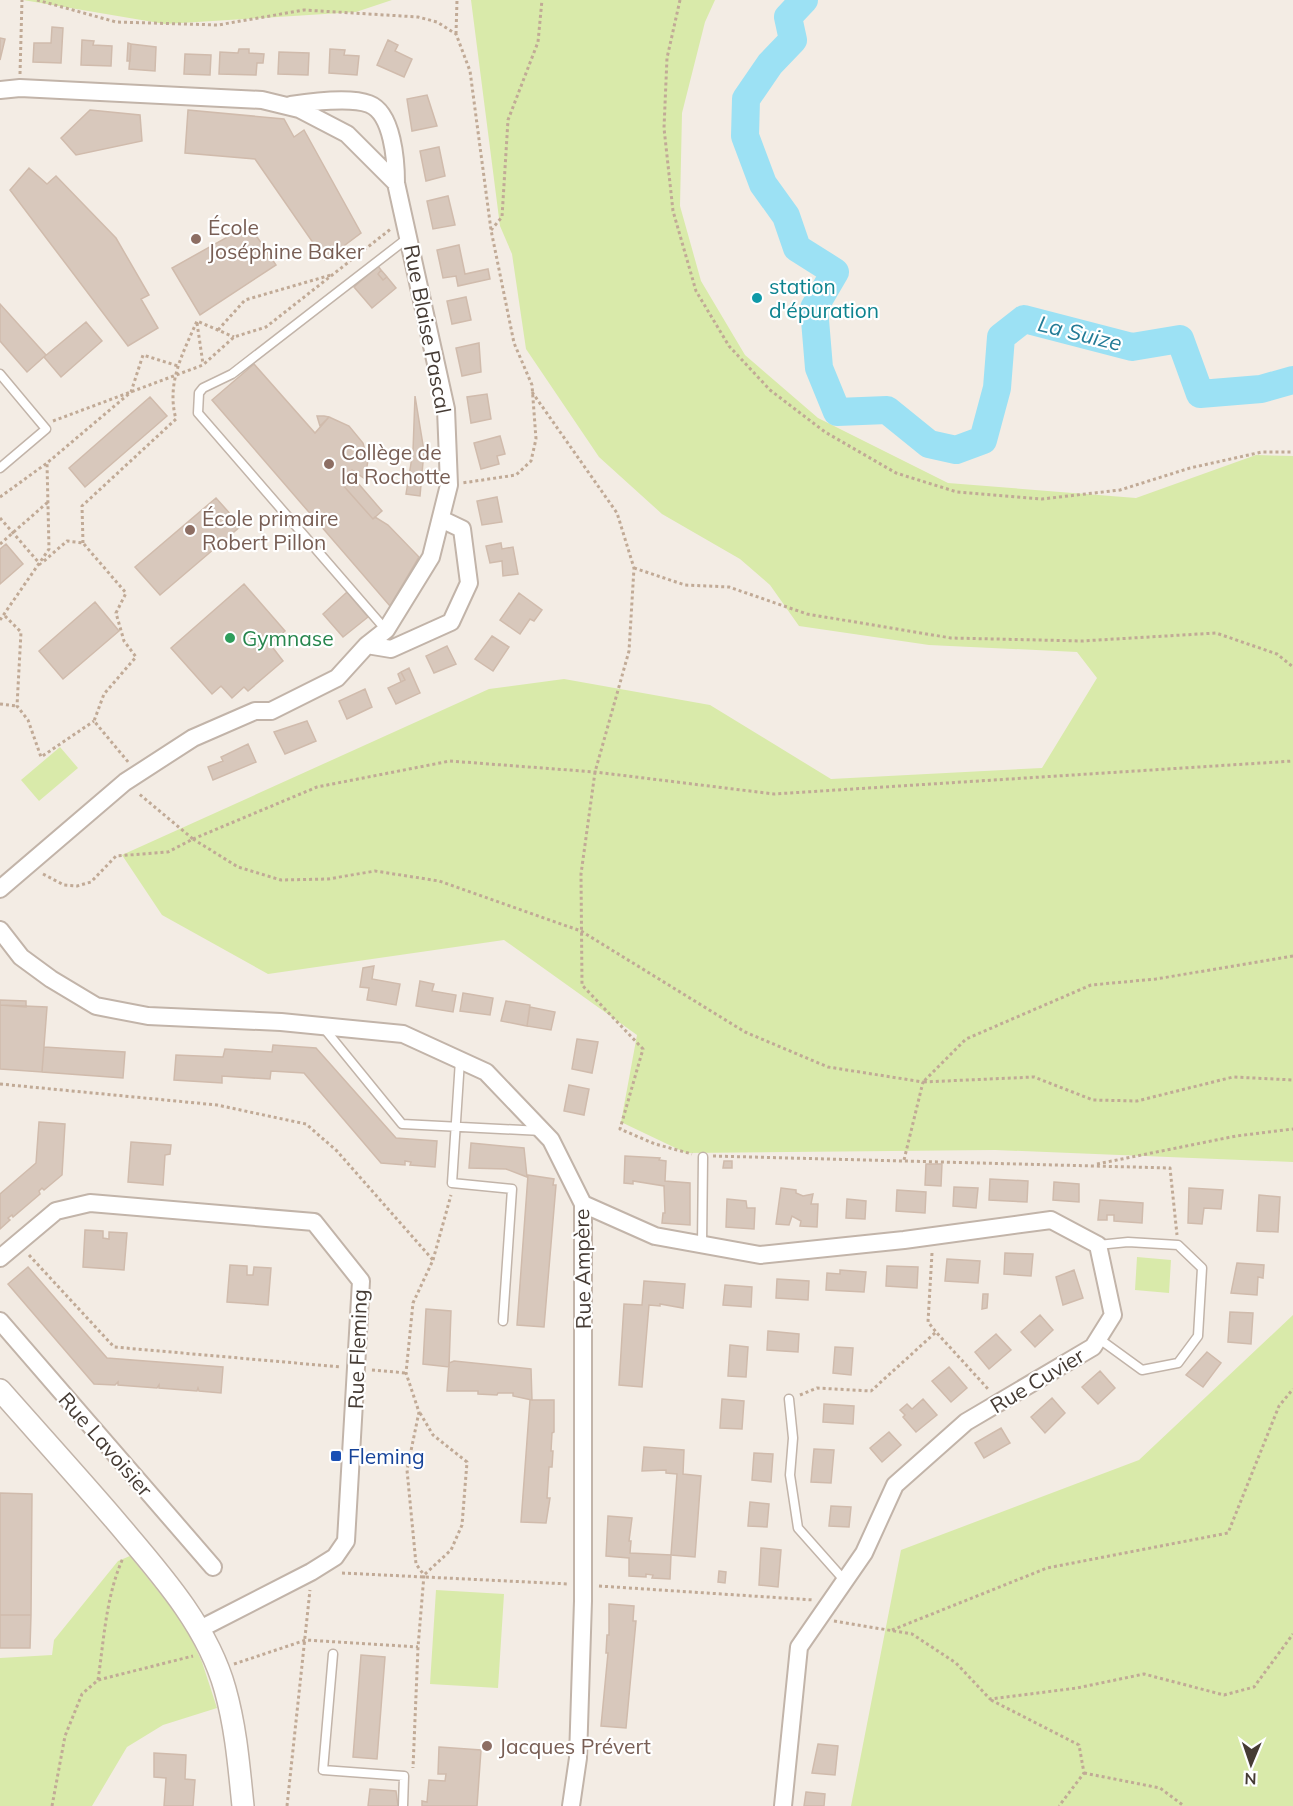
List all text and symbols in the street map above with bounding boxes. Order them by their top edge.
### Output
place label: École Joséphine Baker [208,214,365,264]
marker: École Joséphine Baker [189,232,203,246]
street label: Rue Blaise Pascal [399,242,457,416]
place label: station d'épuration [769,273,879,323]
marker: station d'épuration [750,291,764,305]
water label: La Suize [1035,309,1125,357]
place label: Collège de la Rochotte [341,439,451,489]
marker: Collège de la Rochotte [322,457,336,471]
place label: École primaire Robert Pillon [202,505,339,555]
marker: École primaire Robert Pillon [183,523,197,537]
place label: Gymnase [242,625,334,651]
marker: Gymnase [223,631,237,645]
street label: Rue Ampère [568,1209,596,1329]
street label: Rue Fleming [342,1288,372,1410]
street label: Rue Cuvier [985,1342,1089,1418]
street label: Rue Lavoisier [54,1386,159,1502]
place label: Fleming [348,1443,425,1469]
marker: Fleming [329,1449,343,1463]
place label: Jacques Prévert [499,1733,651,1759]
north arrow [1221,1734,1281,1794]
marker: Jacques Prévert [480,1739,494,1753]
text: N [1244,1769,1257,1789]

